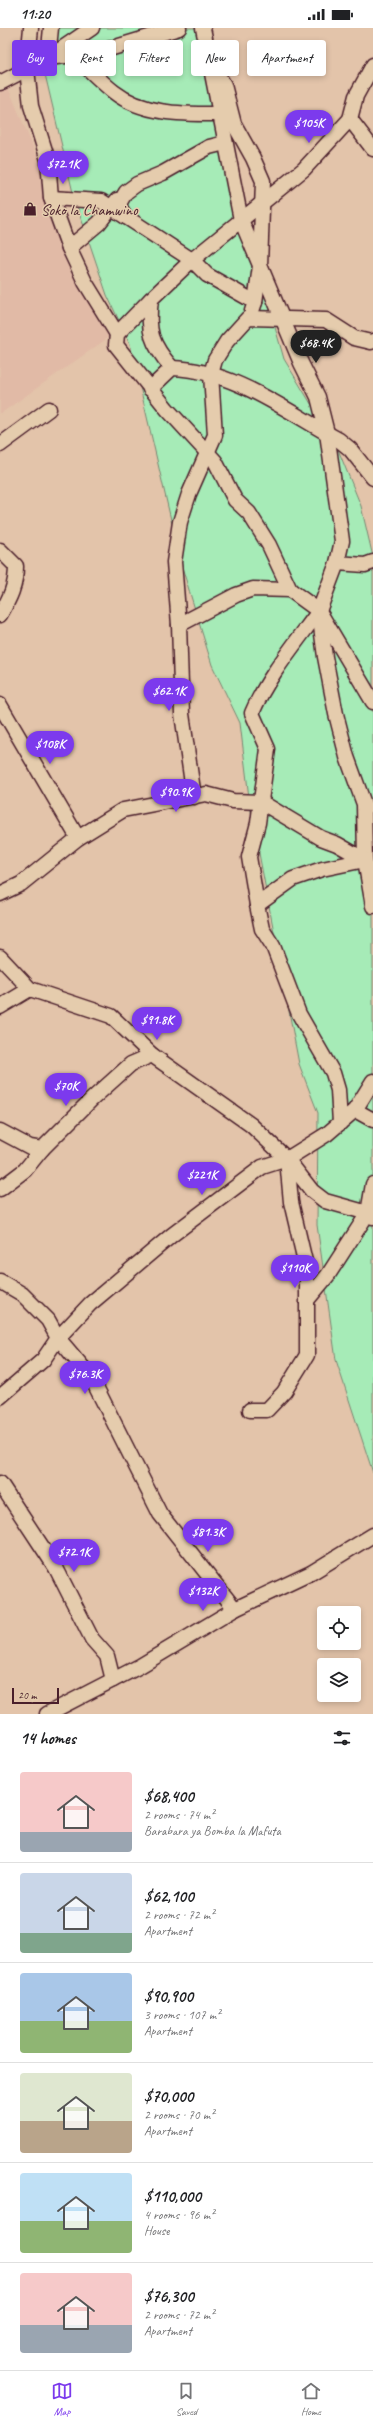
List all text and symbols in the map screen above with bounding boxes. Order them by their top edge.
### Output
text: 11:20 [20,5,50,24]
chip: Buy [12,40,57,76]
chip: Rent [65,40,116,76]
chip: Filters [124,40,183,76]
chip: New [191,40,239,76]
chip: Apartment [247,40,326,76]
pin: $105K [281,110,337,144]
text: $105K [294,115,324,131]
pin: $72.1K [30,151,96,185]
text: $72.1K [47,156,79,172]
place label: Soko la Chamwino [41,200,139,220]
shop icon: Soko la Chamwino [22,201,38,217]
pin: $68.4K [283,330,349,364]
text: $68.4K [300,335,332,351]
pin: $62.1K [136,678,202,712]
text: $62.1K [153,683,185,699]
pin: $108K [22,731,78,765]
text: $108K [35,736,65,752]
pin: $90.9K [143,779,209,813]
text: $90.9K [160,784,192,800]
pin: $91.8K [124,1007,190,1041]
text: $91.8K [141,1012,173,1028]
pin: $70K [42,1073,90,1107]
text: $70K [54,1078,78,1094]
pin: $221K [174,1162,230,1196]
text: $221K [187,1167,217,1183]
pin: $110K [267,1255,323,1289]
text: $110K [280,1260,310,1276]
pin: $76.3K [52,1361,118,1395]
text: $76.3K [69,1366,101,1382]
pin: $81.3K [175,1519,241,1553]
text: $81.3K [192,1524,224,1540]
pin: $72.1K [41,1539,107,1573]
text: $72.1K [58,1544,90,1560]
pin: $132K [175,1578,231,1612]
text: $132K [188,1583,218,1599]
map controls [317,1606,361,1702]
button: locate [317,1606,361,1650]
button: layers [317,1658,361,1702]
scale bar [12,1686,59,1705]
text: 20 m [18,1688,37,1702]
icon: filters [331,1727,353,1749]
text: 14 homes [20,1728,76,1749]
text: $68,400 [144,1786,194,1807]
icon: home [52,1788,100,1836]
text: 2 rooms · 74 m² [144,1807,214,1823]
text: Barabara ya Bomba la Mafuta [144,1823,281,1839]
text: $62,100 [144,1886,194,1907]
icon: home [52,1889,100,1937]
text: 2 rooms · 72 m² [144,1907,214,1923]
text: Apartment [144,1923,192,1939]
text: $90,900 [144,1986,193,2007]
icon: home [52,1989,100,2037]
text: 3 rooms · 107 m² [144,2007,220,2023]
text: Apartment [144,2023,192,2039]
text: $70,000 [144,2086,193,2107]
icon: home [52,2089,100,2137]
text: 2 rooms · 70 m² [144,2107,214,2123]
text: Apartment [144,2123,192,2139]
text: $110,000 [144,2186,201,2207]
icon: home [52,2189,100,2237]
text: 4 rooms · 96 m² [144,2207,214,2223]
text: House [144,2223,169,2239]
text: $76,300 [144,2286,194,2307]
icon: home [52,2289,100,2337]
text: 2 rooms · 72 m² [144,2307,214,2323]
text: Apartment [144,2323,192,2339]
tab: Map [51,2380,73,2418]
tab: Saved [175,2380,197,2418]
tab: Home [300,2380,322,2418]

